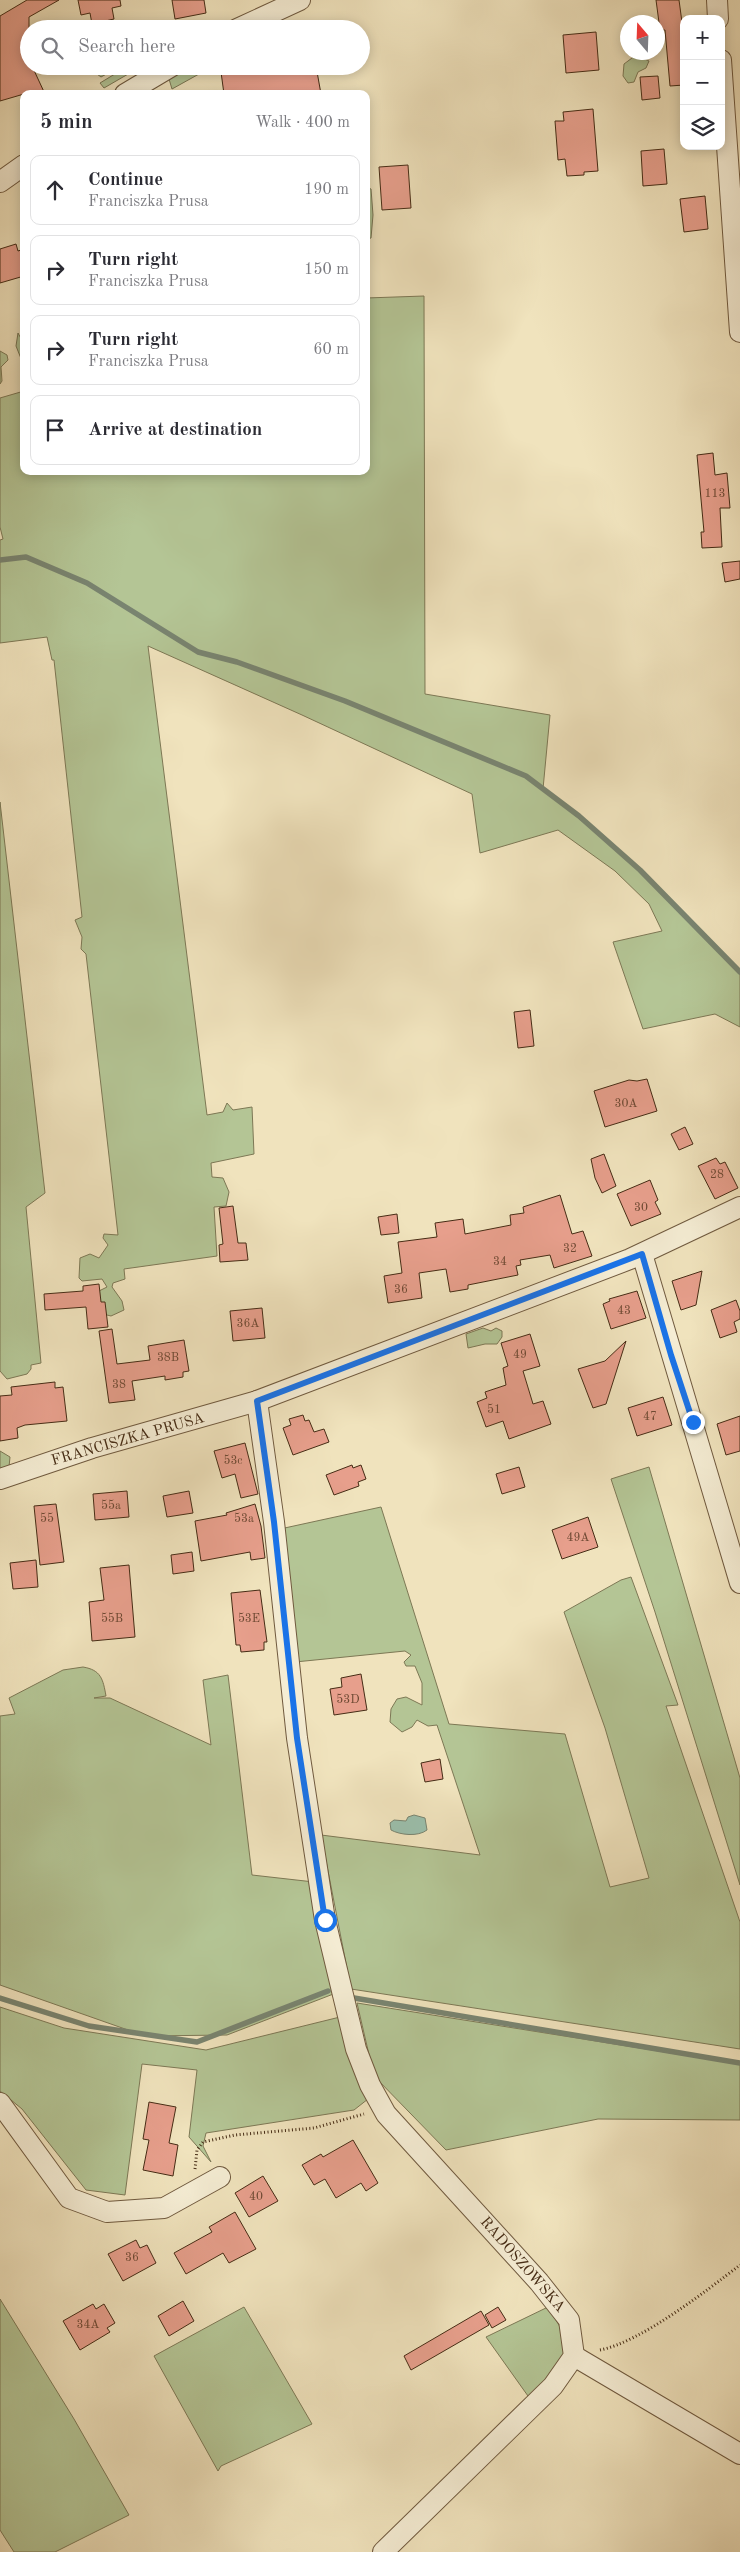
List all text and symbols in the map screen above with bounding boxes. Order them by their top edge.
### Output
north arrow [620,15,665,60]
map controls [680,15,725,150]
button: + [680,15,725,60]
search box [20,20,370,75]
icon: search [38,34,66,62]
text: Search here [78,38,175,57]
button: − [680,60,725,105]
button: layers [680,105,725,150]
text: 5 min [40,112,93,133]
text: Walk · 400 m [255,115,350,131]
text: Continue [88,171,163,190]
icon: ahead [41,176,69,204]
text: 190 m [304,182,349,198]
text: Franciszka Prusa [88,194,209,210]
text: Turn right [88,251,178,270]
icon: right [41,256,69,284]
text: 150 m [304,262,349,278]
text: Franciszka Prusa [88,274,209,290]
text: Turn right [88,331,178,350]
icon: right [41,336,69,364]
text: 60 m [313,342,349,358]
text: Franciszka Prusa [88,354,209,370]
icon: arrive [41,416,69,444]
text: Arrive at destination [88,421,262,440]
house number: 113 [705,488,725,500]
house number: 30A [614,1098,638,1110]
house number: 28 [710,1169,724,1181]
house number: 30 [634,1202,648,1214]
house number: 32 [563,1243,577,1255]
house number: 34 [493,1256,507,1268]
house number: 36 [394,1284,408,1296]
house number: 43 [617,1305,631,1317]
house number: 36A [236,1318,260,1330]
house number: 49 [513,1349,527,1361]
house number: 38B [157,1352,179,1364]
house number: 38 [112,1379,126,1391]
house number: 51 [487,1403,501,1416]
street label: FRANCISZKA PRUSA [50,1411,207,1469]
house number: 47 [643,1411,657,1423]
route end [682,1411,705,1434]
house number: 53c [223,1454,243,1467]
house number: 55a [101,1499,121,1512]
house number: 55 [40,1512,54,1525]
house number: 53a [234,1512,254,1525]
house number: 49A [566,1532,590,1544]
house number: 55B [101,1612,123,1625]
house number: 53E [238,1612,260,1625]
house number: 53D [336,1693,360,1706]
route start [314,1909,337,1932]
house number: 40 [249,2191,263,2203]
street label: RADOSZOWSKA [477,2214,568,2316]
house number: 36 [125,2252,139,2264]
house number: 34A [76,2319,100,2331]

